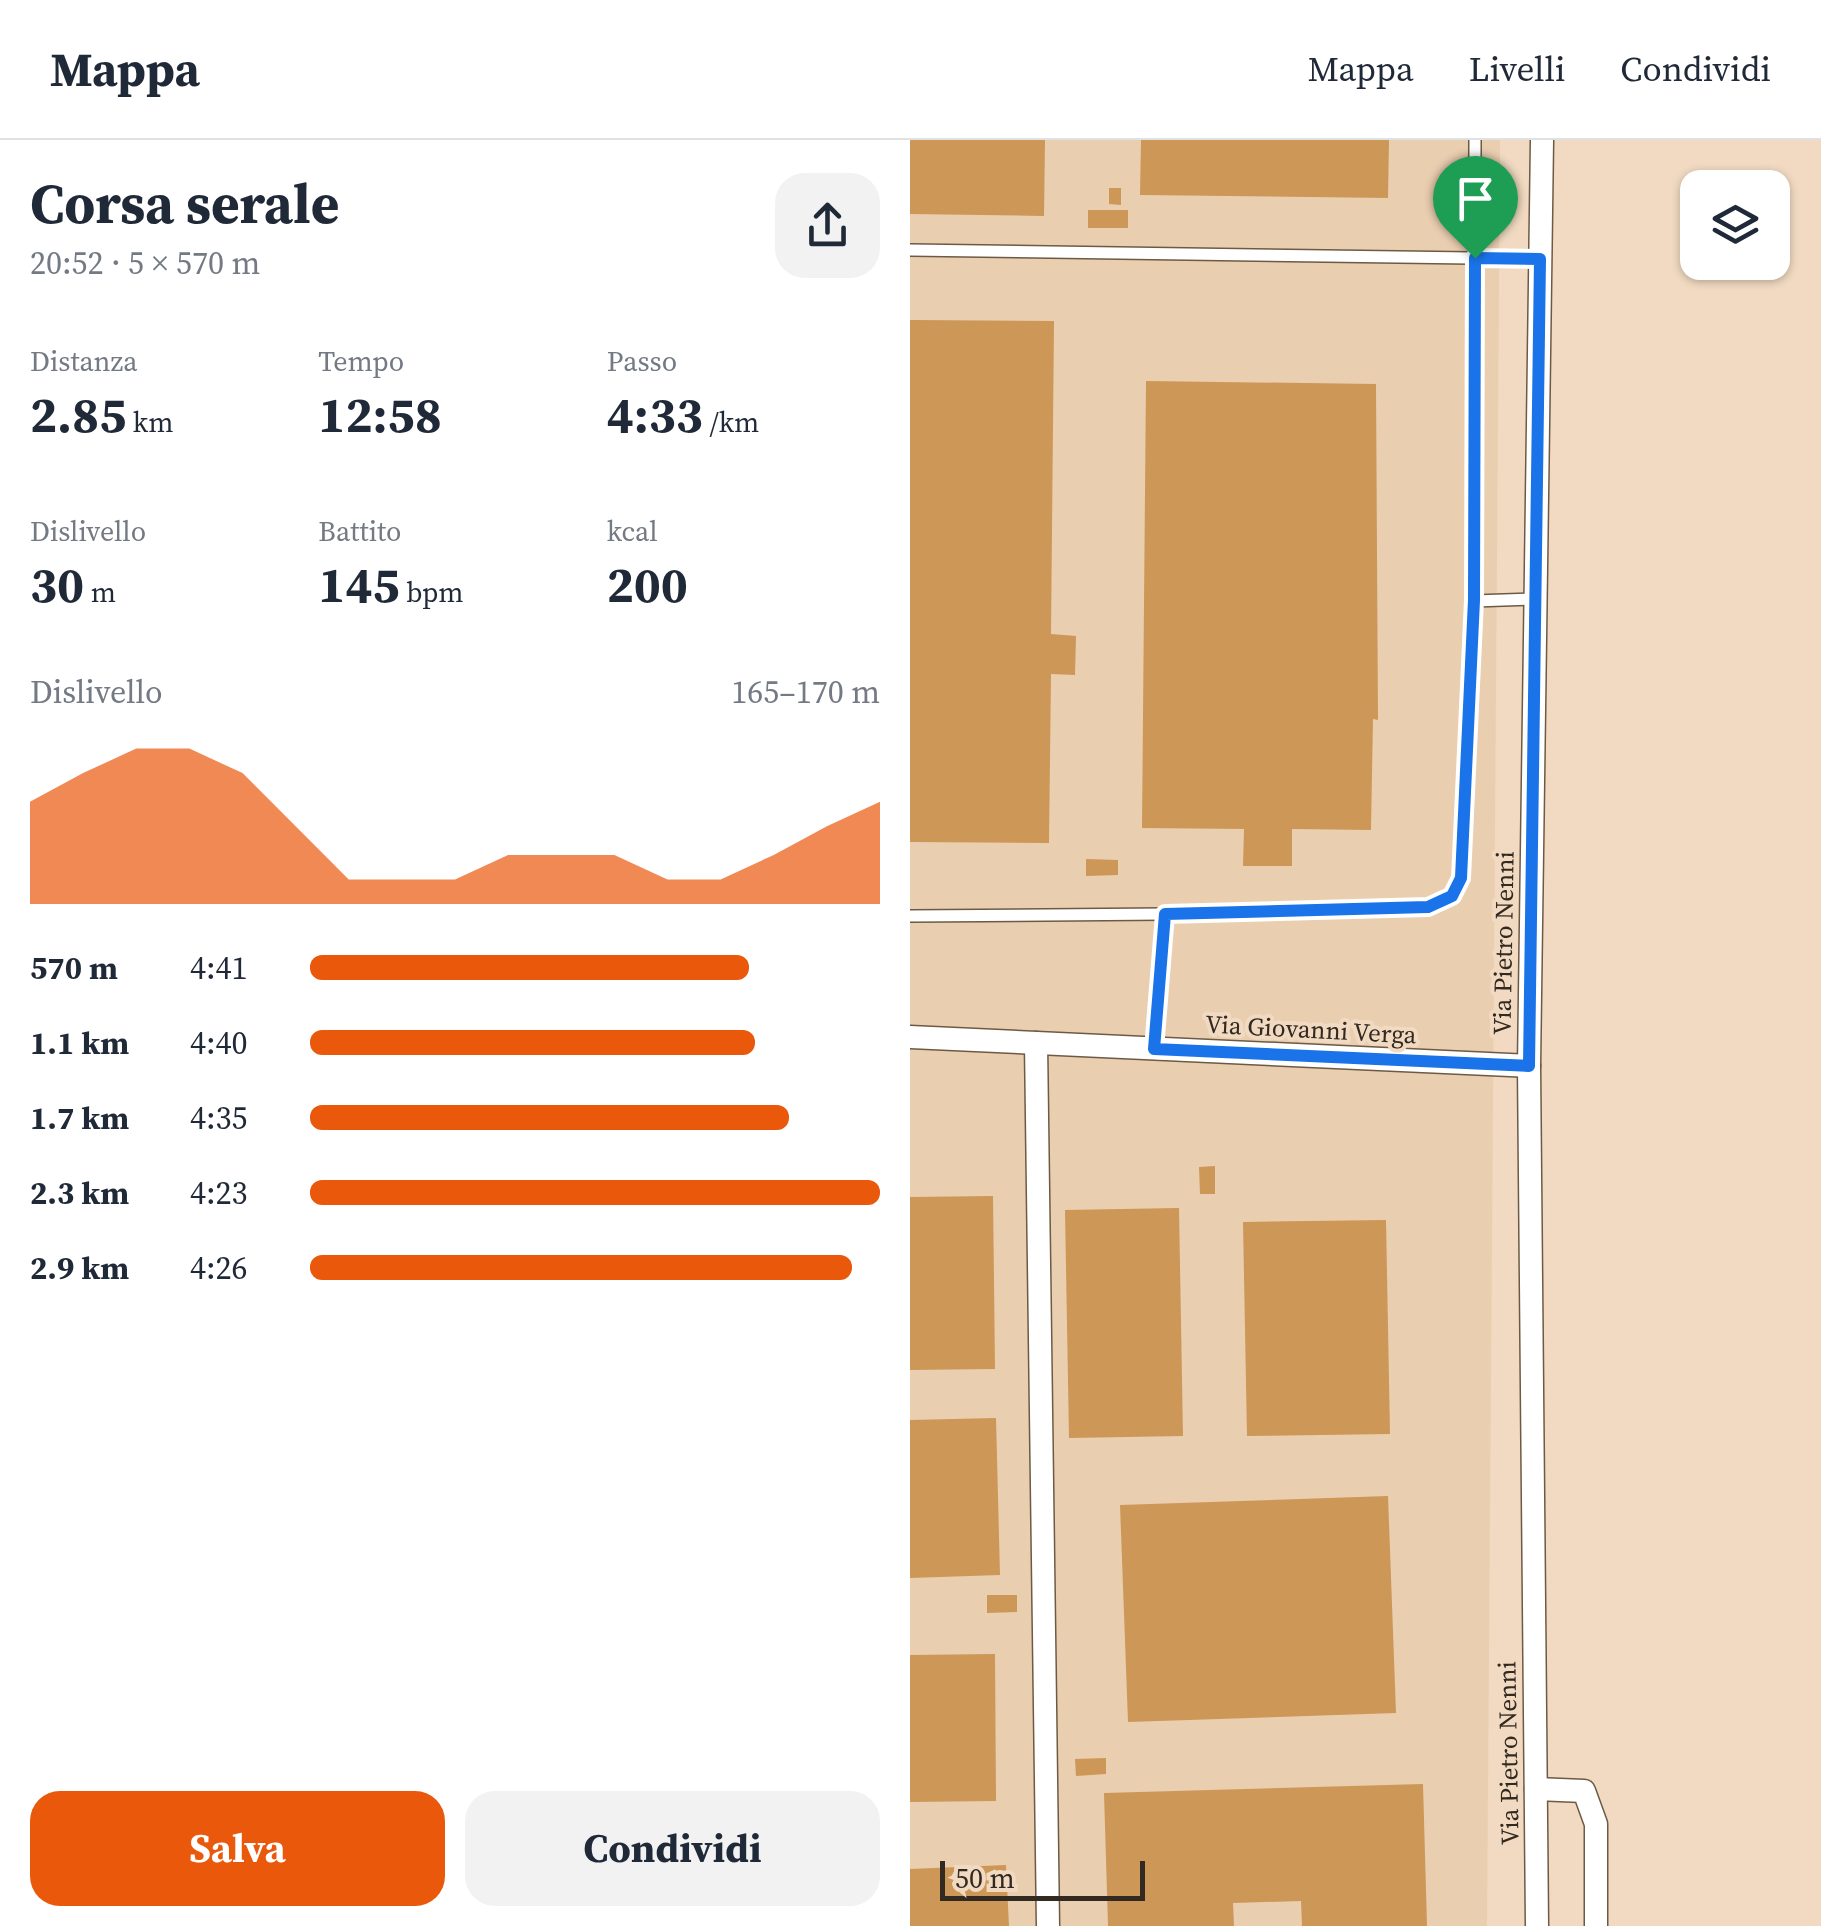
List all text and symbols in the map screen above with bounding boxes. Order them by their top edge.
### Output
text: Mappa [50,36,200,102]
text: Mappa [1308,45,1414,93]
text: Livelli [1469,45,1565,93]
text: Condividi [1620,45,1771,93]
pin [1433,156,1518,259]
text: Corsa serale [30,166,339,241]
map controls [1680,170,1790,280]
button: layers [1680,170,1790,280]
icon: arrive [1448,171,1503,226]
button: share [775,173,880,278]
text: 20:52 · 5 × 570 m [30,241,260,285]
text: Distanza [30,342,138,380]
text: Tempo [318,342,404,380]
text: Passo [607,342,677,380]
text: 2.85 [30,380,126,449]
text: 12:58 [318,380,442,449]
text: 4:33 [607,380,703,449]
text: km [126,403,173,441]
text: /km [703,403,759,441]
text: Dislivello [30,512,146,550]
text: Battito [318,512,401,550]
text: kcal [607,512,658,550]
text: 30 [30,550,84,619]
text: 145 [318,550,400,619]
text: 200 [607,550,688,619]
text: m [84,573,116,611]
text: bpm [400,573,464,611]
text: Dislivello [30,670,163,714]
text: 165–170 m [731,670,880,714]
street label: Via Pietro Nenni [1484,851,1522,1035]
text: 570 m [30,946,118,990]
text: 4:41 [190,946,248,990]
street label: Via Giovanni Verga [1205,1006,1418,1052]
text: 1.1 km [30,1021,129,1065]
text: 4:40 [190,1021,248,1065]
text: 1.7 km [30,1096,129,1140]
text: 4:35 [190,1096,248,1140]
text: 2.3 km [30,1171,129,1215]
text: 4:23 [190,1171,248,1215]
text: 2.9 km [30,1246,129,1290]
text: 4:26 [190,1246,248,1290]
street label: Via Pietro Nenni [1489,1661,1527,1845]
button: Salva [30,1791,445,1906]
button: Condividi [465,1791,880,1906]
scale bar [940,1856,1145,1900]
text: 50 m [955,1859,1015,1897]

